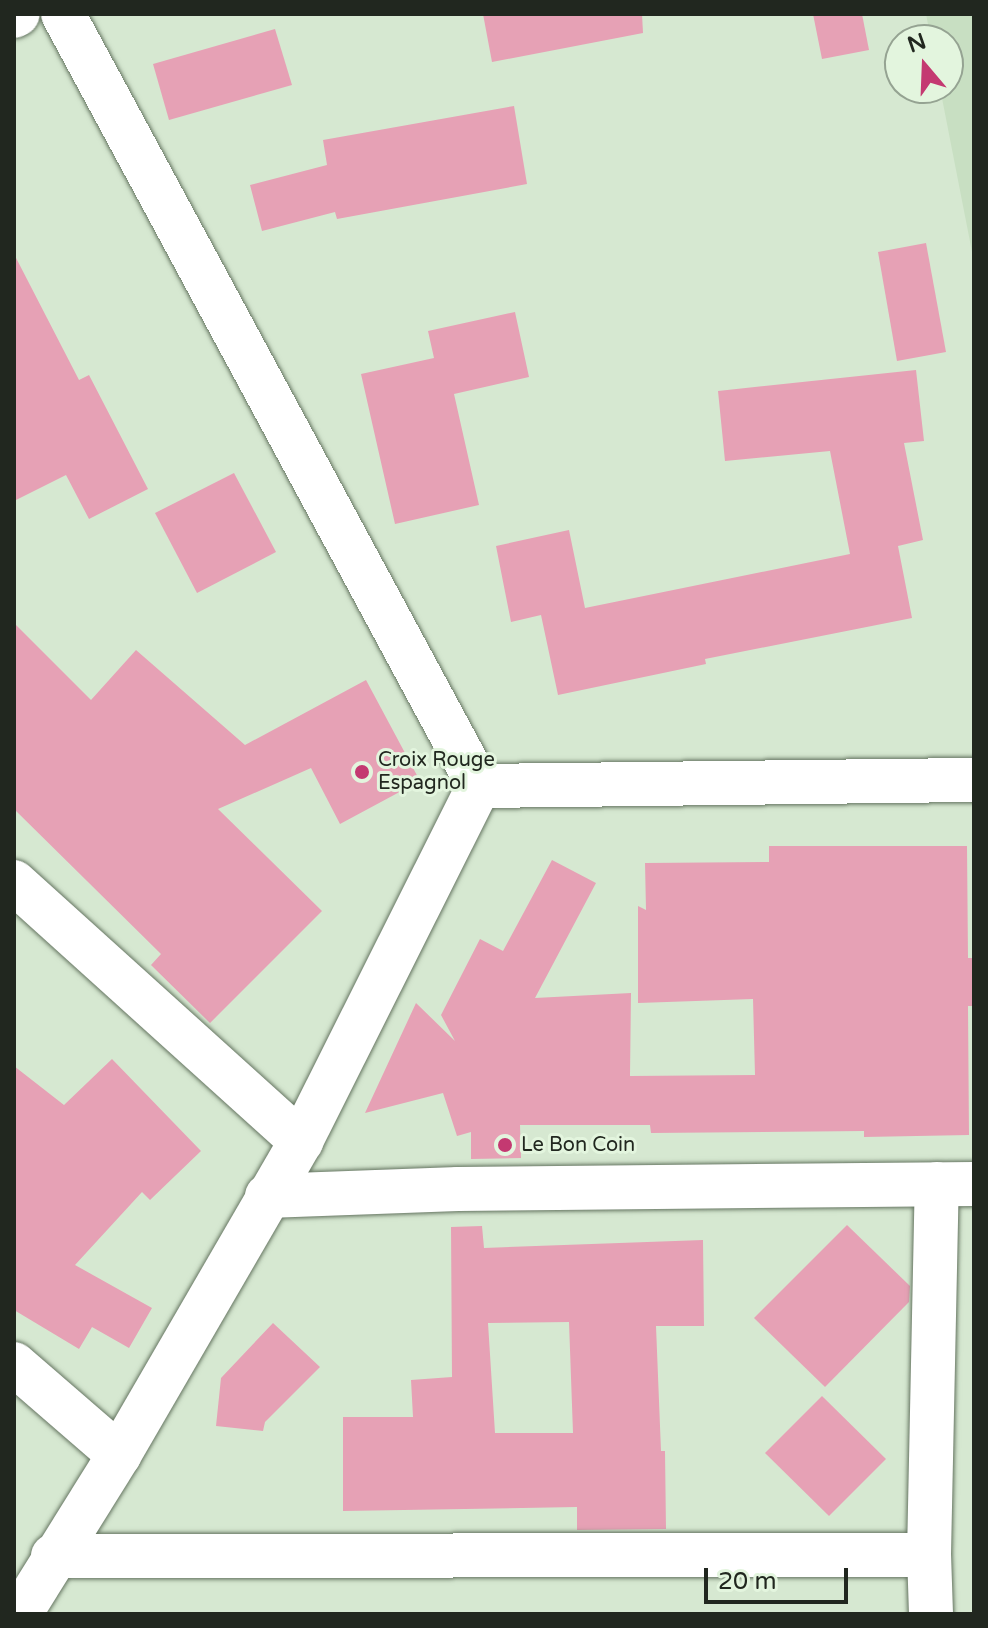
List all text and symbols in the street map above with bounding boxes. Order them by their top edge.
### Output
north arrow [884,24,964,104]
text: N [904,28,929,58]
place label: Croix Rouge Espagnol [378,748,495,795]
marker: Croix Rouge Espagnol [353,763,371,781]
place label: Le Bon Coin [521,1133,635,1157]
marker: Le Bon Coin [496,1136,514,1154]
scale bar [708,1552,852,1602]
text: 20 m [718,1567,776,1596]

